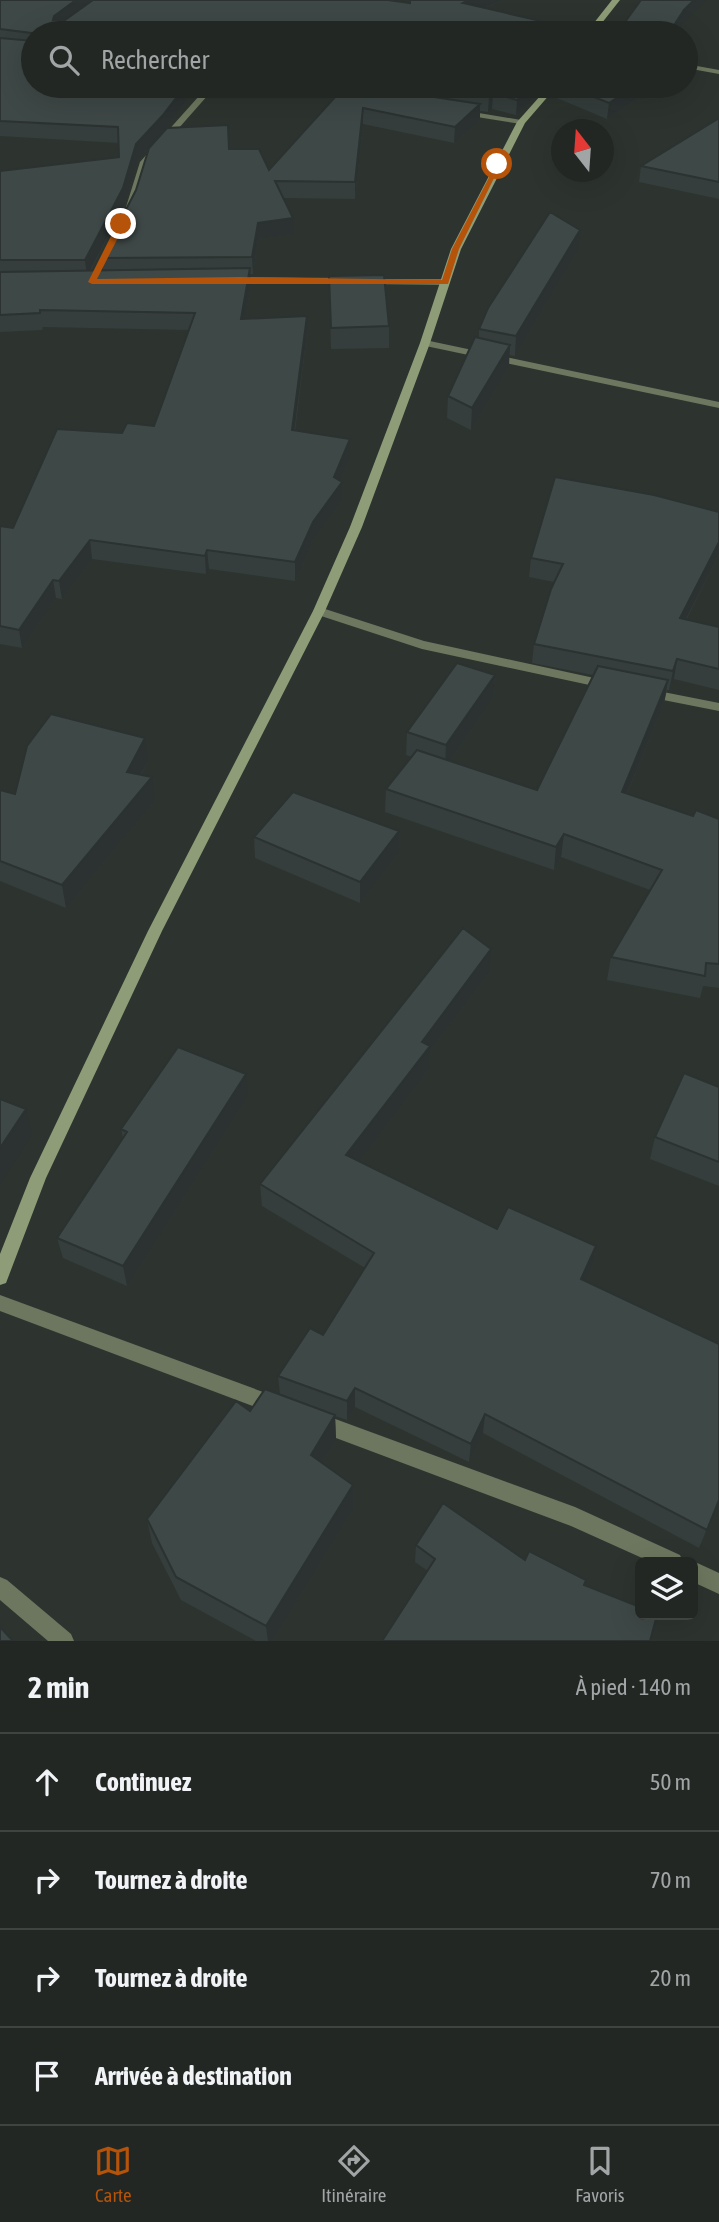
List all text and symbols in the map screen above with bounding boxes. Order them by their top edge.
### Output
search box [21,21,698,98]
icon: search [45,41,83,79]
text: Rechercher [101,45,209,75]
north arrow [551,119,614,182]
route start [481,148,512,179]
route end [105,208,136,239]
map controls [635,1557,698,1620]
button: layers [635,1557,698,1620]
text: 2 min [28,1670,89,1704]
text: À pied · 140 m [576,1674,691,1700]
icon: ahead [28,1763,66,1801]
text: Continuez [95,1767,191,1797]
text: 50 m [650,1769,691,1795]
icon: right [28,1861,66,1899]
text: Tournez à droite [95,1865,248,1895]
text: 70 m [650,1867,691,1893]
icon: right [28,1959,66,1997]
text: Tournez à droite [95,1963,248,1993]
text: 20 m [650,1965,691,1991]
icon: arrive [28,2057,66,2095]
text: Arrivée à destination [95,2061,292,2091]
tab: Carte [94,2142,132,2206]
tab: Itinéraire [321,2142,386,2206]
tab: Favoris [575,2142,625,2206]

